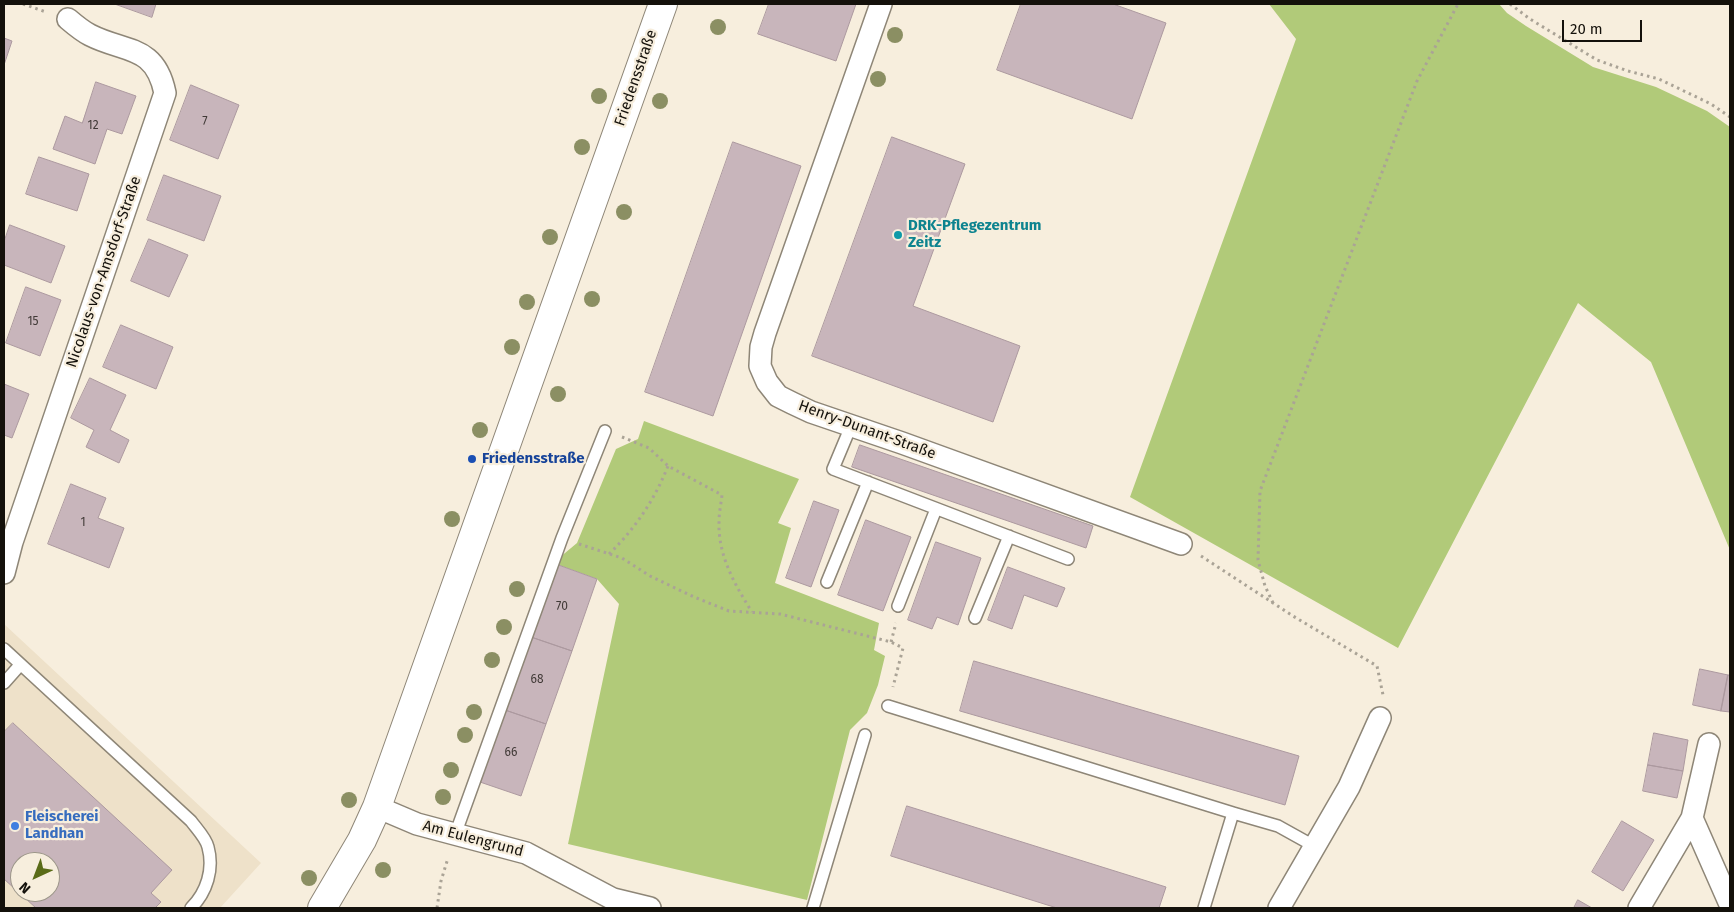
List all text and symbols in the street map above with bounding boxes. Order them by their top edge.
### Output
scale bar [1564,10,1644,42]
text: 20 m [1570,20,1603,38]
street label: Friedensstraße [611,27,661,129]
house number: 7 [202,115,208,129]
house number: 12 [87,119,99,133]
street label: Nicolaus-von-Amsdorf-Straße [63,174,145,370]
place label: DRK-Pflegezentrum Zeitz [908,217,1041,252]
marker: DRK-Pflegezentrum Zeitz [892,229,904,241]
house number: 15 [27,315,39,329]
street label: Henry-Dunant-Straße [796,397,938,463]
place label: Friedensstraße [482,450,584,468]
marker: Friedensstraße [466,453,478,465]
house number: 1 [80,516,86,530]
house number: 70 [556,600,568,614]
house number: 68 [530,673,544,687]
house number: 66 [505,746,517,760]
place label: Fleischerei Landhan [25,808,98,843]
street label: Am Eulengrund [421,817,525,861]
marker: Fleischerei Landhan [9,820,21,832]
north arrow [10,852,60,902]
text: N [16,878,34,897]

